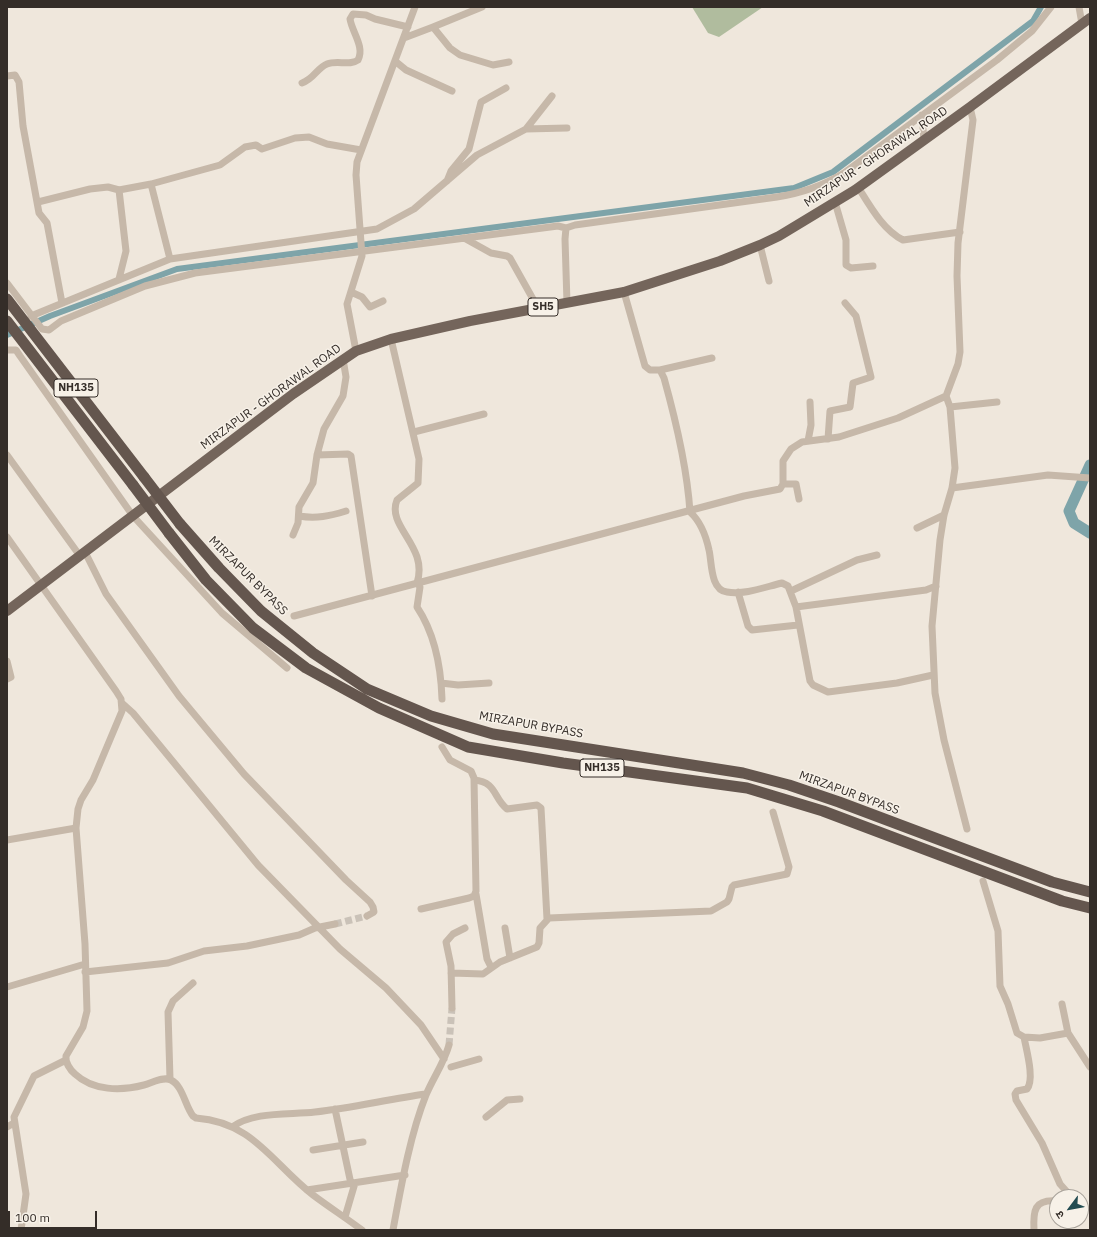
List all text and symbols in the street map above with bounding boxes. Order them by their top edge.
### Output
street label: MIRZAPUR - GHORAWAL ROAD [802,104,950,210]
road number: SH5 [528,298,558,316]
street label: MIRZAPUR - GHORAWAL ROAD [198,341,344,453]
road number: NH135 [54,379,98,397]
street label: MIRZAPUR BYPASS [206,534,290,618]
street label: MIRZAPUR BYPASS [478,709,584,741]
road number: NH135 [580,759,624,777]
street label: MIRZAPUR BYPASS [797,768,901,818]
north arrow [1049,1189,1089,1229]
scale bar [10,1203,99,1229]
text: उ [1052,1208,1067,1221]
text: 100 m [15,1210,50,1225]

